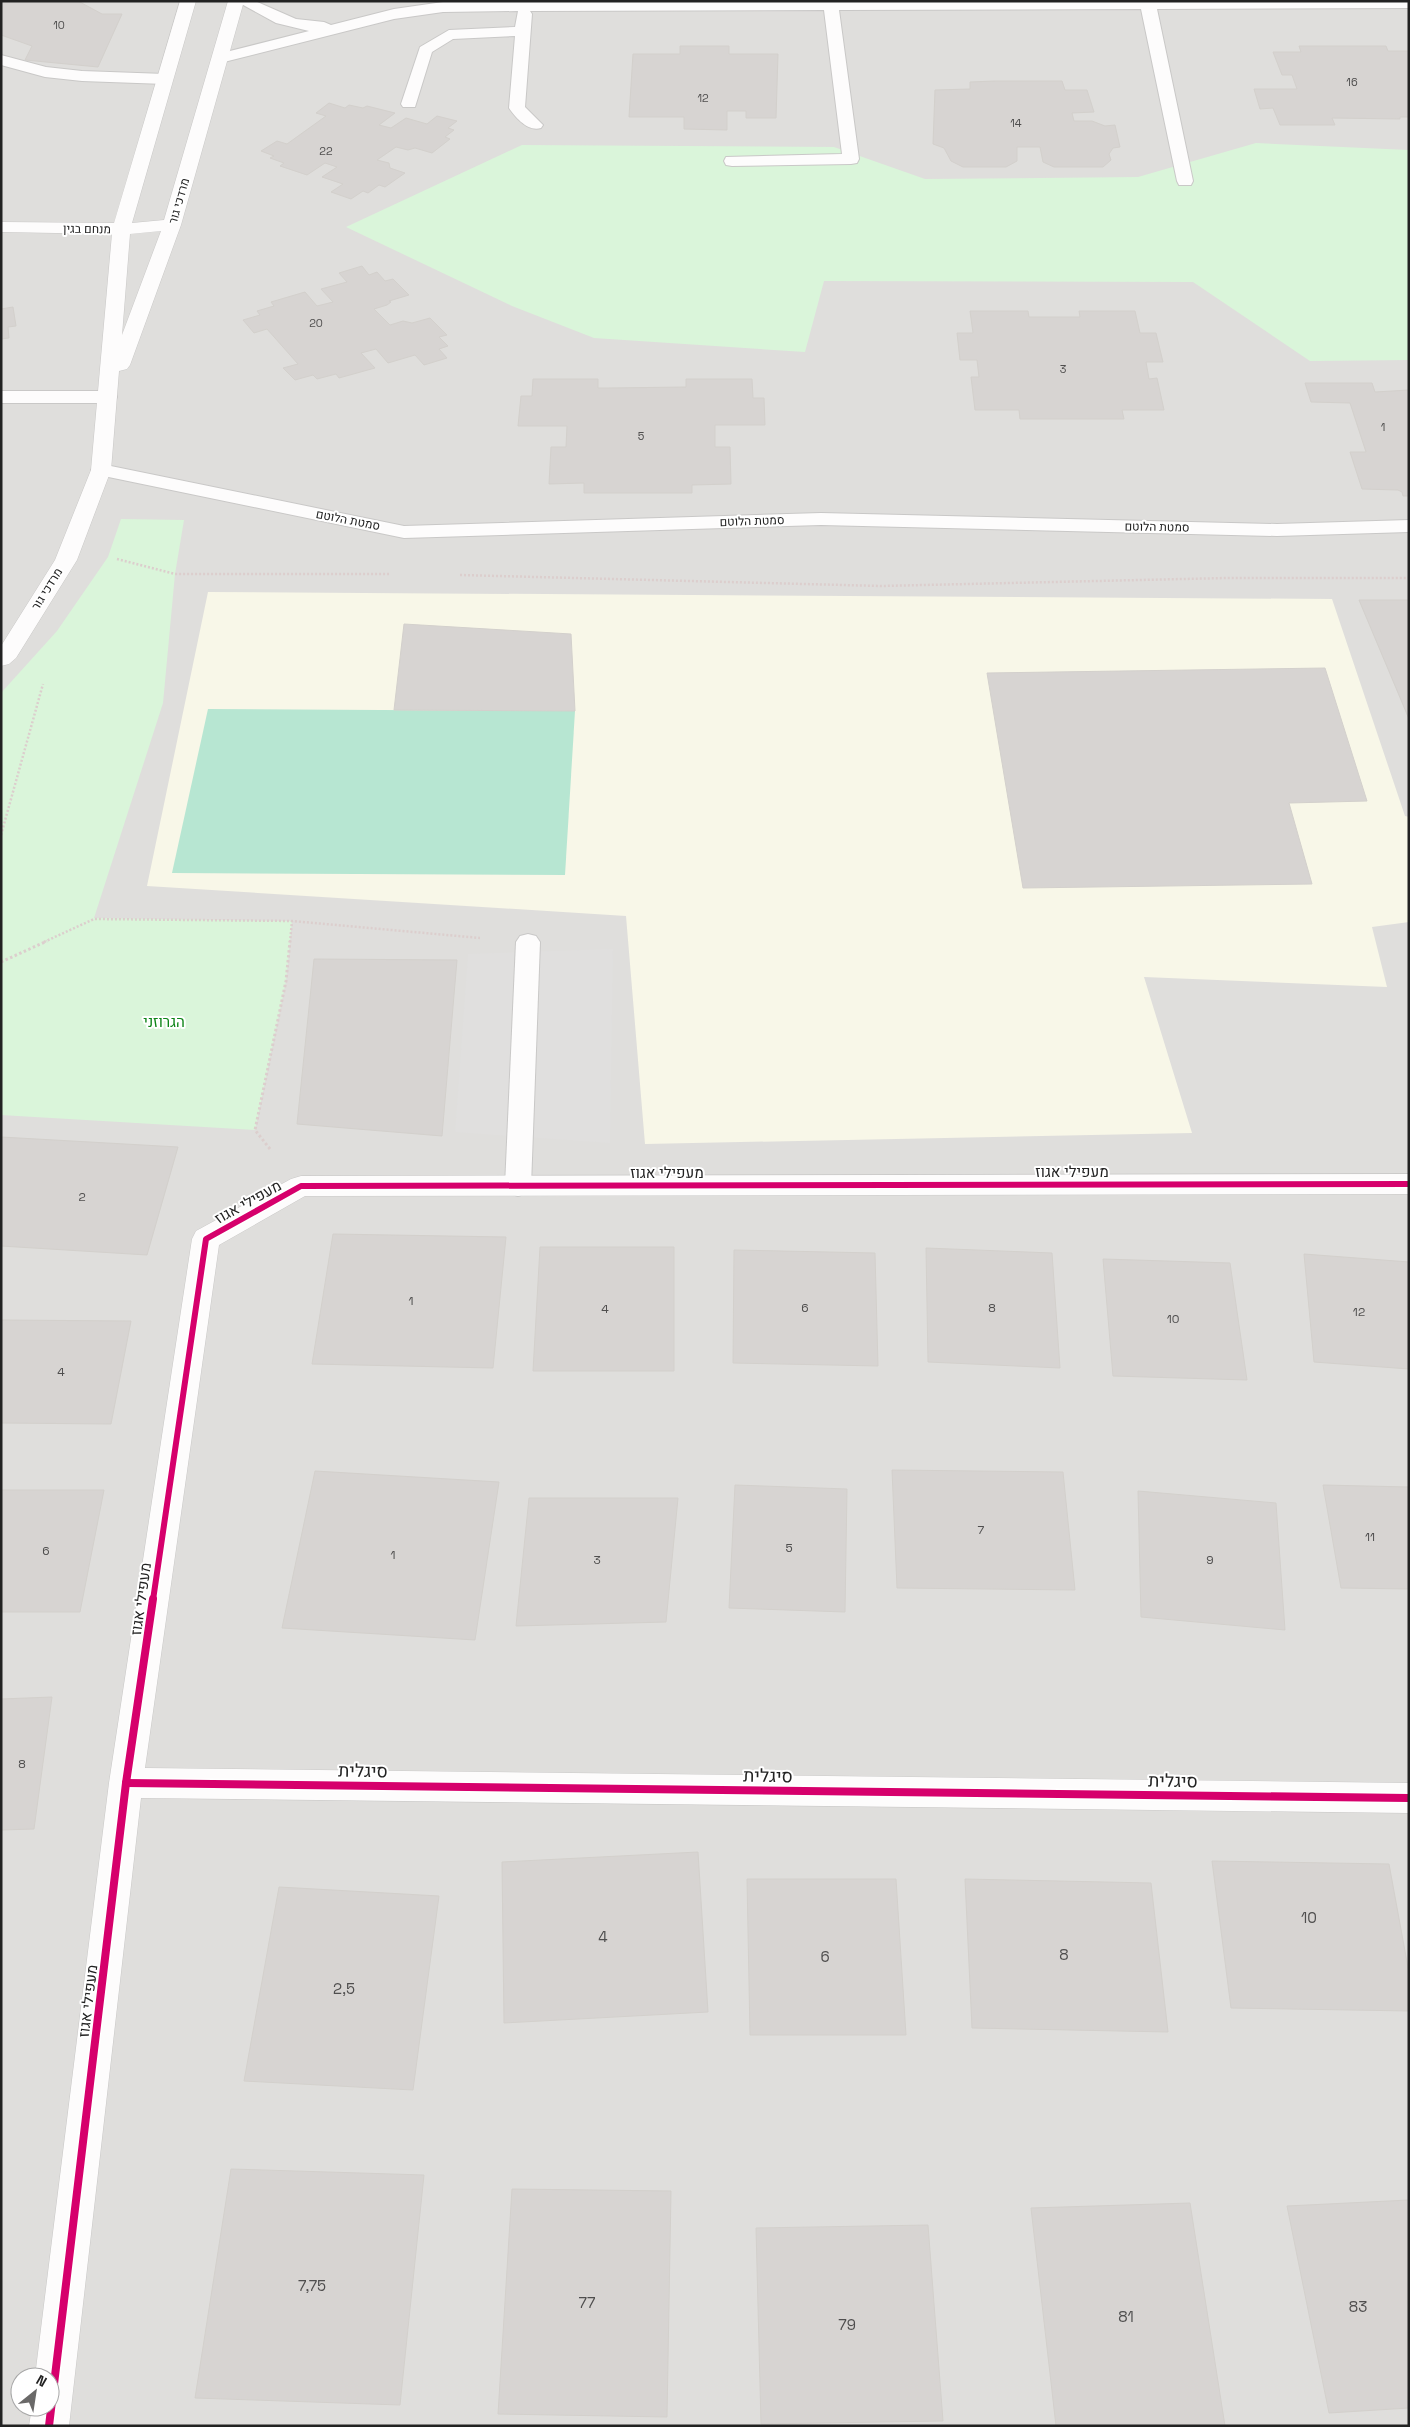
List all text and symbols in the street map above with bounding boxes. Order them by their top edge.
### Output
house number: 10 [53,18,65,32]
house number: 16 [1346,75,1358,89]
house number: 12 [697,91,709,105]
house number: 14 [1010,116,1022,130]
house number: 22 [319,144,333,158]
street label: מרדכי גור [165,176,193,226]
street label: מנחם בגין [63,221,111,237]
house number: 20 [309,316,323,330]
house number: 3 [1060,362,1067,376]
house number: 1 [1381,420,1385,434]
house number: 5 [638,429,645,443]
street label: סמטת הלוטם [315,506,381,534]
street label: סמטת הלוטם [719,512,785,530]
street label: סמטת הלוטם [1124,518,1190,536]
street label: מרדכי גור [28,565,66,613]
park label: הגרוזני [143,1012,185,1031]
street label: מעפילי אגוז [1035,1162,1109,1181]
street label: מעפילי אגוז [630,1163,704,1182]
street label: מעפילי אגוז [211,1175,284,1228]
house number: 2 [78,1189,86,1205]
house number: 1 [408,1293,414,1309]
house number: 6 [801,1300,809,1316]
house number: 8 [988,1300,996,1316]
house number: 4 [601,1301,609,1317]
house number: 12 [1353,1304,1365,1320]
house number: 10 [1167,1311,1179,1327]
house number: 4 [57,1364,65,1380]
house number: 7 [978,1522,985,1538]
house number: 11 [1365,1529,1375,1545]
house number: 5 [785,1540,793,1556]
house number: 6 [42,1543,50,1559]
house number: 1 [390,1547,396,1563]
house number: 3 [593,1552,601,1568]
house number: 9 [1206,1552,1214,1568]
street label: מעפילי אגוז [126,1561,155,1637]
house number: 8 [18,1756,26,1772]
street label: סיגלית [338,1759,388,1782]
street label: סיגלית [743,1764,793,1787]
street label: סיגלית [1148,1769,1198,1792]
house number: 10 [1301,1908,1317,1927]
house number: 4 [598,1927,608,1946]
house number: 8 [1059,1945,1069,1964]
house number: 6 [820,1947,830,1966]
street label: מעפילי אגוז [74,1963,101,2039]
house number: 2,5 [333,1979,355,1998]
house number: 7,75 [298,2276,326,2295]
house number: 77 [579,2293,595,2312]
house number: 83 [1349,2297,1367,2316]
house number: 81 [1118,2307,1134,2326]
house number: 79 [838,2315,856,2334]
north arrow [10,2367,60,2417]
text: N [33,2371,50,2391]

